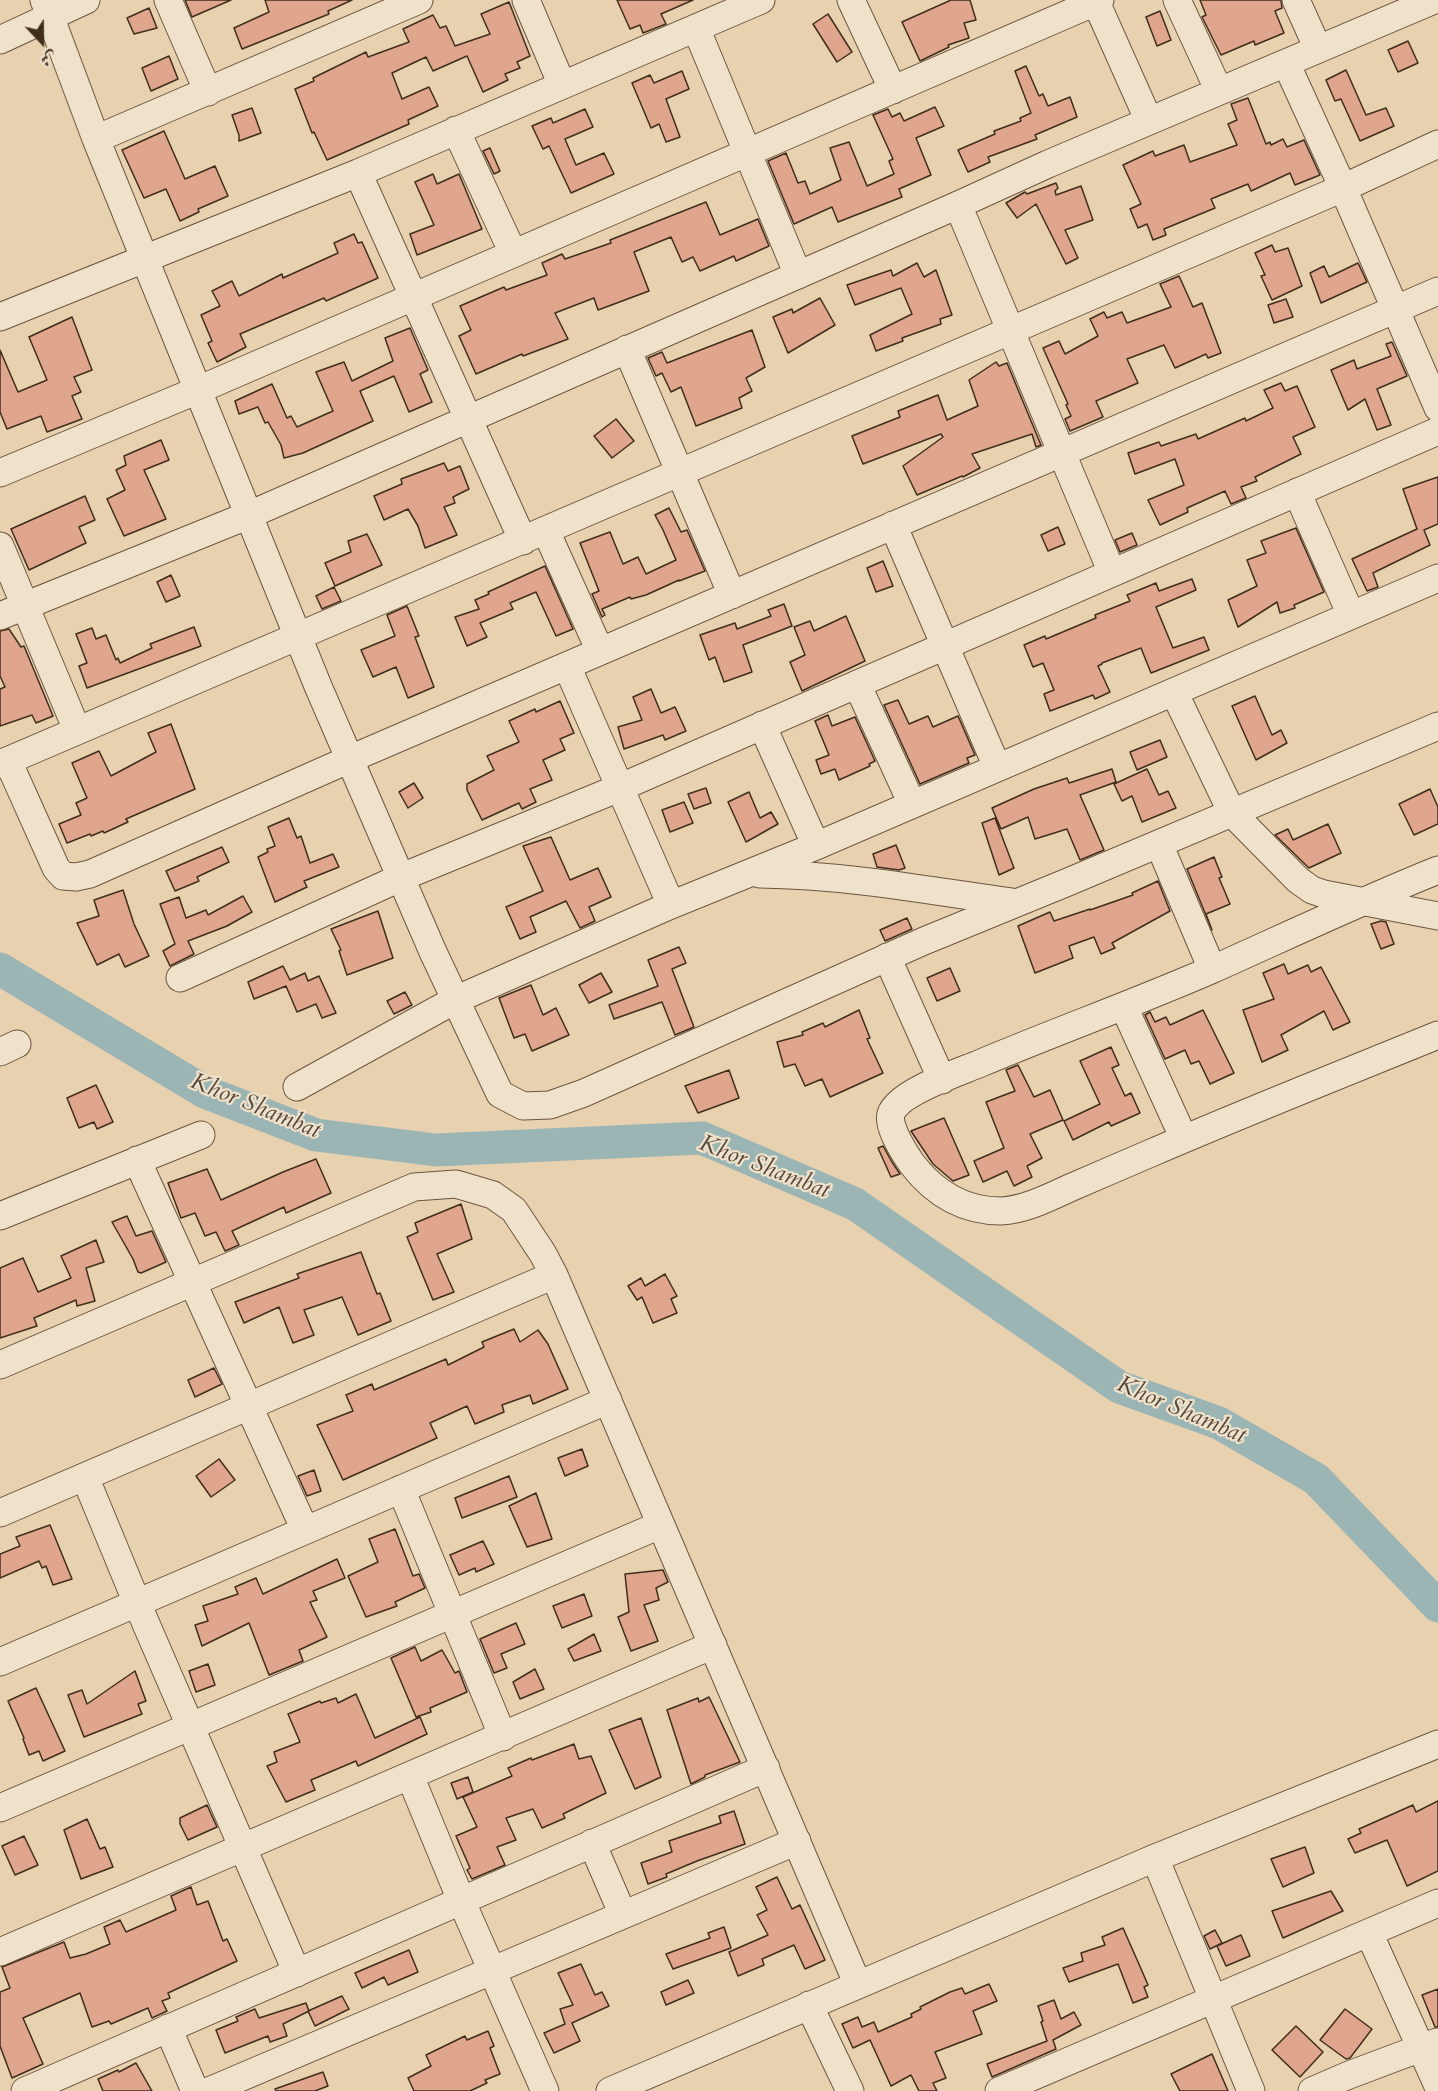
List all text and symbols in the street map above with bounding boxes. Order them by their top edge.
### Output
north arrow [12,12,72,72]
text: ش [37,46,60,72]
water label: Khor Shambat [186,1068,324,1146]
water label: Khor Shambat [695,1130,833,1206]
water label: Khor Shambat [1112,1371,1250,1451]

